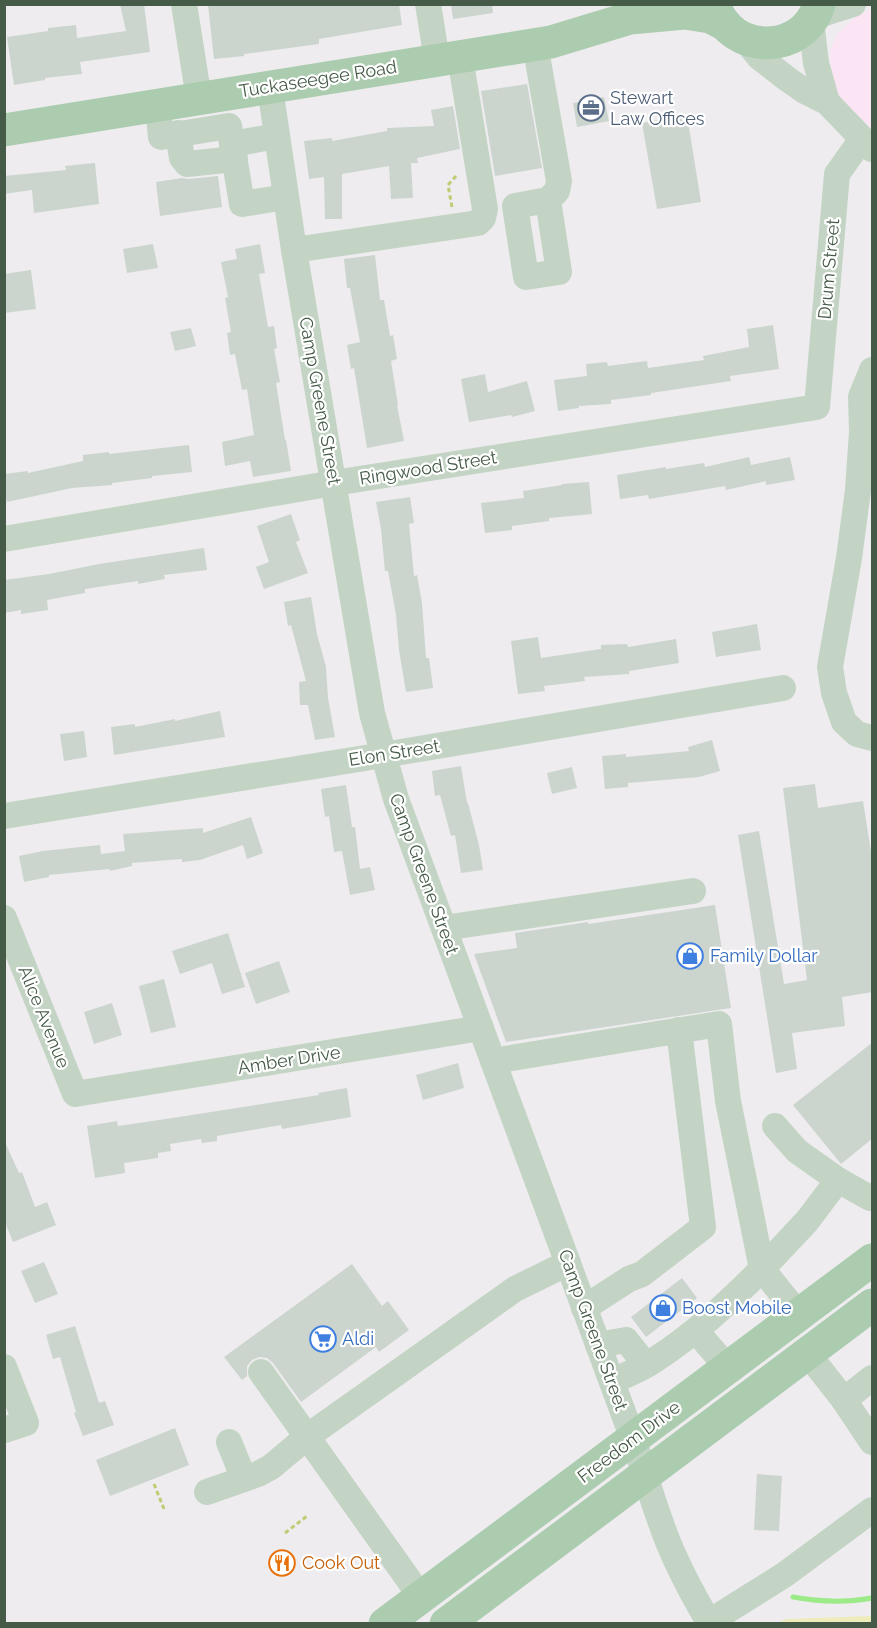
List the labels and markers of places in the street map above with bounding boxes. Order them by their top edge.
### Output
place label: Stewart Law Offices [610,87,705,129]
office icon: Stewart Law Offices [576,93,606,123]
shop icon: Family Dollar [675,941,705,971]
place label: Family Dollar [710,945,818,966]
shop icon: Boost Mobile [648,1293,678,1323]
place label: Boost Mobile [682,1297,792,1318]
supermarket icon: Aldi [308,1324,338,1354]
place label: Aldi [342,1328,374,1349]
restaurant icon: Cook Out [267,1548,297,1578]
place label: Cook Out [302,1552,380,1573]

